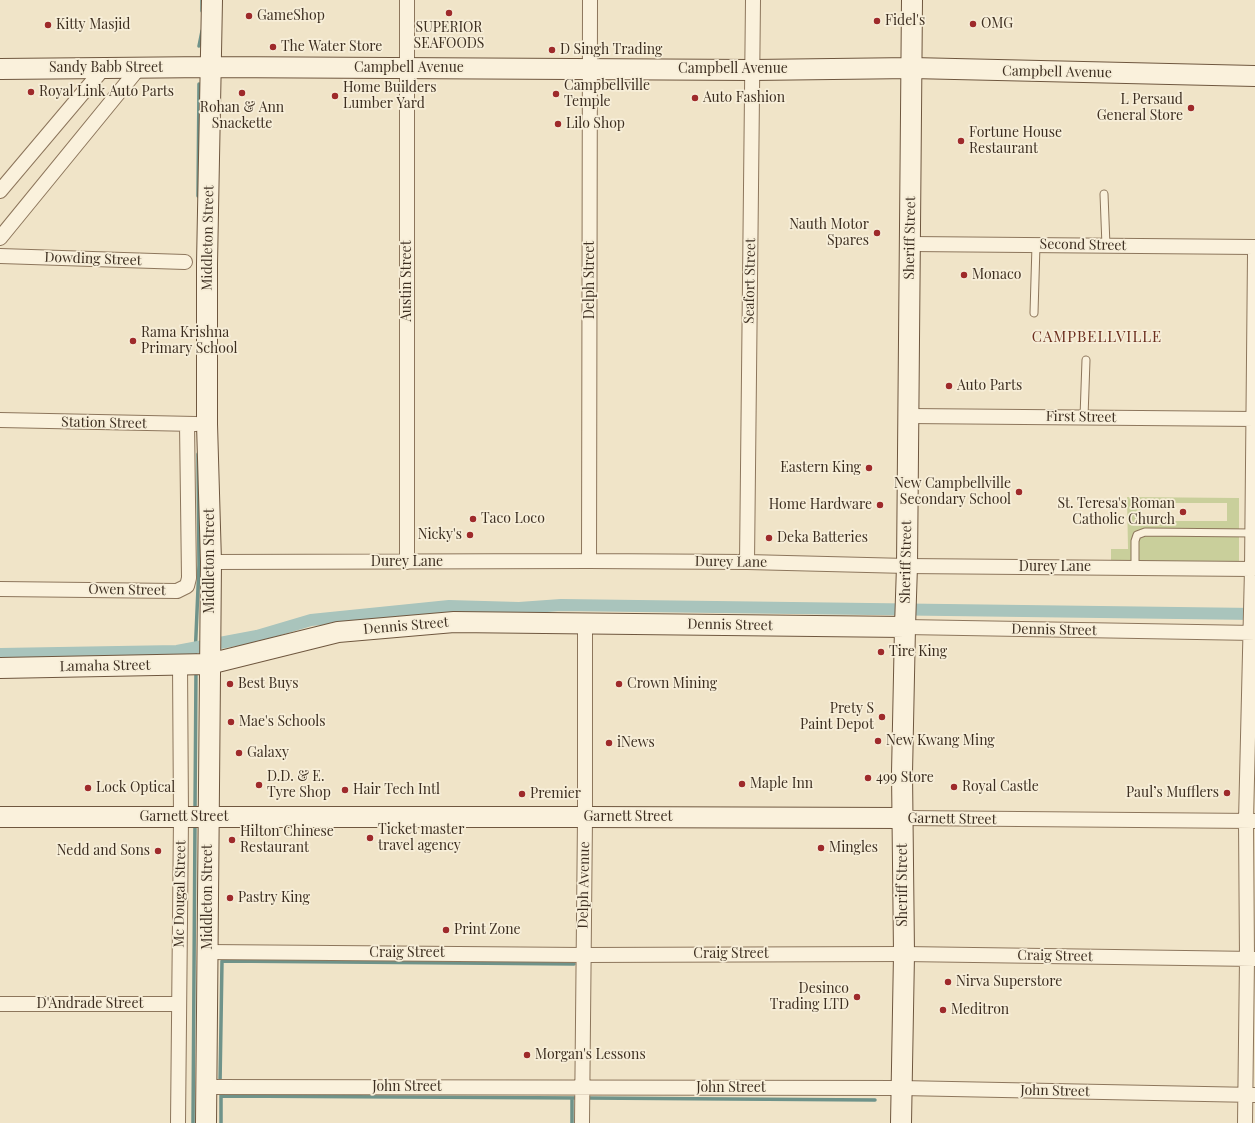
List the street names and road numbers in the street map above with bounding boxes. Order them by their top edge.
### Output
street label: Sandy Babb Street [49,60,163,76]
street label: Campbell Avenue [354,60,464,76]
street label: Campbell Avenue [678,61,788,77]
street label: Campbell Avenue [1002,63,1112,81]
street label: Middleton Street [199,185,217,291]
street label: Sheriff Street [901,196,919,280]
street label: Second Street [1040,236,1126,254]
street label: Seafort Street [741,238,759,324]
street label: Austin Street [399,240,415,322]
street label: Delph Street [582,241,598,319]
street label: Dowding Street [44,249,142,269]
street label: First Street [1046,408,1116,426]
street label: Station Street [61,414,147,432]
street label: Middleton Street [202,508,218,614]
street label: Sheriff Street [897,520,915,604]
street label: Durey Lane [695,553,767,571]
street label: Durey Lane [371,554,443,570]
street label: Durey Lane [1019,559,1091,575]
street label: Owen Street [88,581,166,599]
street label: Dennis Street [363,614,449,638]
street label: Dennis Street [687,616,773,634]
street label: Dennis Street [1011,621,1097,639]
street label: Lamaha Street [59,657,151,675]
street label: Garnett Street [140,809,228,825]
street label: Garnett Street [584,809,672,825]
street label: Garnett Street [907,810,997,828]
street label: Mc Dougal Street [171,840,189,948]
street label: Delph Avenue [575,841,593,929]
street label: Sheriff Street [895,843,911,927]
street label: Middleton Street [200,844,216,950]
street label: Craig Street [369,945,445,961]
street label: Craig Street [693,946,769,962]
street label: Craig Street [1017,947,1093,965]
street label: D'Andrade Street [37,996,143,1012]
street label: John Street [372,1079,442,1095]
street label: John Street [696,1080,766,1096]
street label: John Street [1020,1082,1090,1100]

